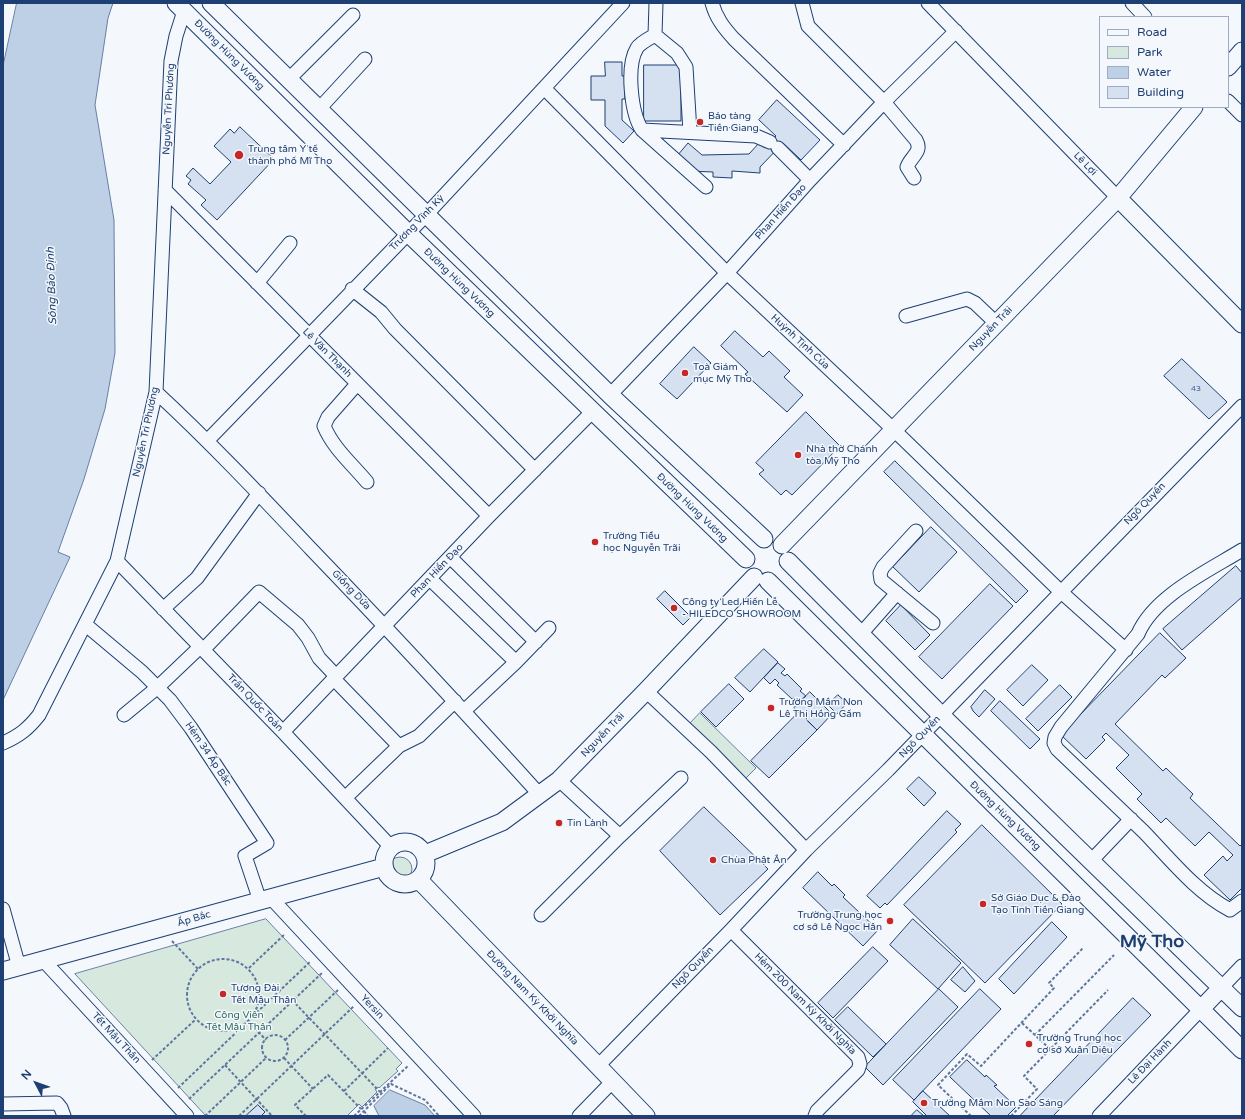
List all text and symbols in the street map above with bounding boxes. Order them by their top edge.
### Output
legend [1099,16,1229,108]
street label: Đường Hùng Vương [191,17,267,93]
text: Road [1137,25,1167,39]
text: Park [1137,45,1163,59]
street label: Nguyễn Tri Phương [161,63,177,155]
text: Water [1137,65,1171,79]
text: Building [1137,85,1184,99]
place label: Bảo tàng Tiền Giang [708,110,759,134]
marker: Bảo tàng Tiền Giang [695,117,705,127]
place label: Trung tâm Y tế thành phố Mĩ Tho [248,143,332,166]
marker: Trung tâm Y tế thành phố Mĩ Tho [233,149,245,161]
street label: Lê Lợi [1071,150,1099,178]
street label: Phan Hiển Đạo [753,182,809,242]
street label: Trương Vĩnh Ký [387,192,447,254]
street label: Đường Hùng Vương [421,246,497,320]
water label: Sông Bảo Định [44,247,60,325]
street label: Nguyễn Trãi [967,304,1015,354]
street label: Huỳnh Tịnh Của [768,312,832,372]
street label: Lê Văn Thạnh [300,326,354,380]
place label: Toà Giám mục Mỹ Tho [693,361,752,384]
marker: Toà Giám mục Mỹ Tho [680,368,690,378]
house number: 43 [1191,384,1201,394]
street label: Nguyễn Tri Phương [131,386,161,478]
place label: Nhà thờ Chánh tòa Mỹ Tho [806,443,878,466]
marker: Nhà thờ Chánh tòa Mỹ Tho [793,450,803,460]
street label: Đường Hùng Vương [654,471,730,545]
street label: Ngô Quyền [1122,480,1168,528]
place label: Trường Tiểu học Nguyễn Trãi [603,530,680,554]
marker: Trường Tiểu học Nguyễn Trãi [590,537,600,547]
street label: Phan Hiển Đạo [408,541,466,601]
street label: Giồng Dứa [329,568,373,612]
place label: Công ty Led Hiến Lễ - HILEDCO SHOWROOM [682,596,801,620]
marker: Công ty Led Hiến Lễ - HILEDCO SHOWROOM [669,603,679,613]
street label: Trần Quốc Toản [225,672,285,734]
place label: Trường Mầm Non Lê Thị Hồng Gấm [779,696,863,720]
marker: Trường Mầm Non Lê Thị Hồng Gấm [766,703,776,713]
street label: Nguyễn Trãi [579,710,627,760]
street label: Ngô Quyền [897,713,943,761]
street label: Hẻm 34 Ấp Bắc [182,720,234,788]
street label: Đường Hùng Vương [967,779,1043,853]
place label: Tin Lành [567,817,608,829]
marker: Tin Lành [554,818,564,828]
place label: Chùa Phật Ân [721,854,786,866]
marker: Chùa Phật Ân [708,855,718,865]
place label: Sở Giáo Dục & Đào Tạo Tỉnh Tiền Giang [991,892,1084,916]
marker: Sở Giáo Dục & Đào Tạo Tỉnh Tiền Giang [978,899,988,909]
street label: Ấp Bắc [176,909,212,929]
place label: Trường Trung học cơ sở Lê Ngọc Hân [793,909,882,932]
marker: Trường Trung học cơ sở Lê Ngọc Hân [885,916,895,926]
district label: Mỹ Tho [1120,931,1184,953]
street label: Ngô Quyền [670,944,716,992]
street label: Đường Nam Kỳ Khởi Nghĩa [484,948,580,1048]
street label: Hẻm 200 Nam Kỳ Khởi Nghĩa [752,951,858,1057]
place label: Tượng Đài Tết Mậu Thân [231,982,296,1006]
marker: Tượng Đài Tết Mậu Thân [218,989,228,999]
street label: Yersin [358,992,386,1022]
park label: Công Viên Tết Mậu Thân [206,1009,272,1032]
street label: Tết Mậu Thân [89,1010,143,1066]
place label: Trường Trung học cơ sở Xuân Diệu [1037,1032,1121,1056]
street label: Lê Đại Hành [1126,1037,1174,1087]
marker: Trường Trung học cơ sở Xuân Diệu [1024,1039,1034,1049]
north arrow [16,1063,56,1103]
text: N [19,1067,34,1082]
place label: Trường Mầm Non Sao Sáng [932,1097,1063,1109]
marker: Trường Mầm Non Sao Sáng [919,1098,929,1108]

